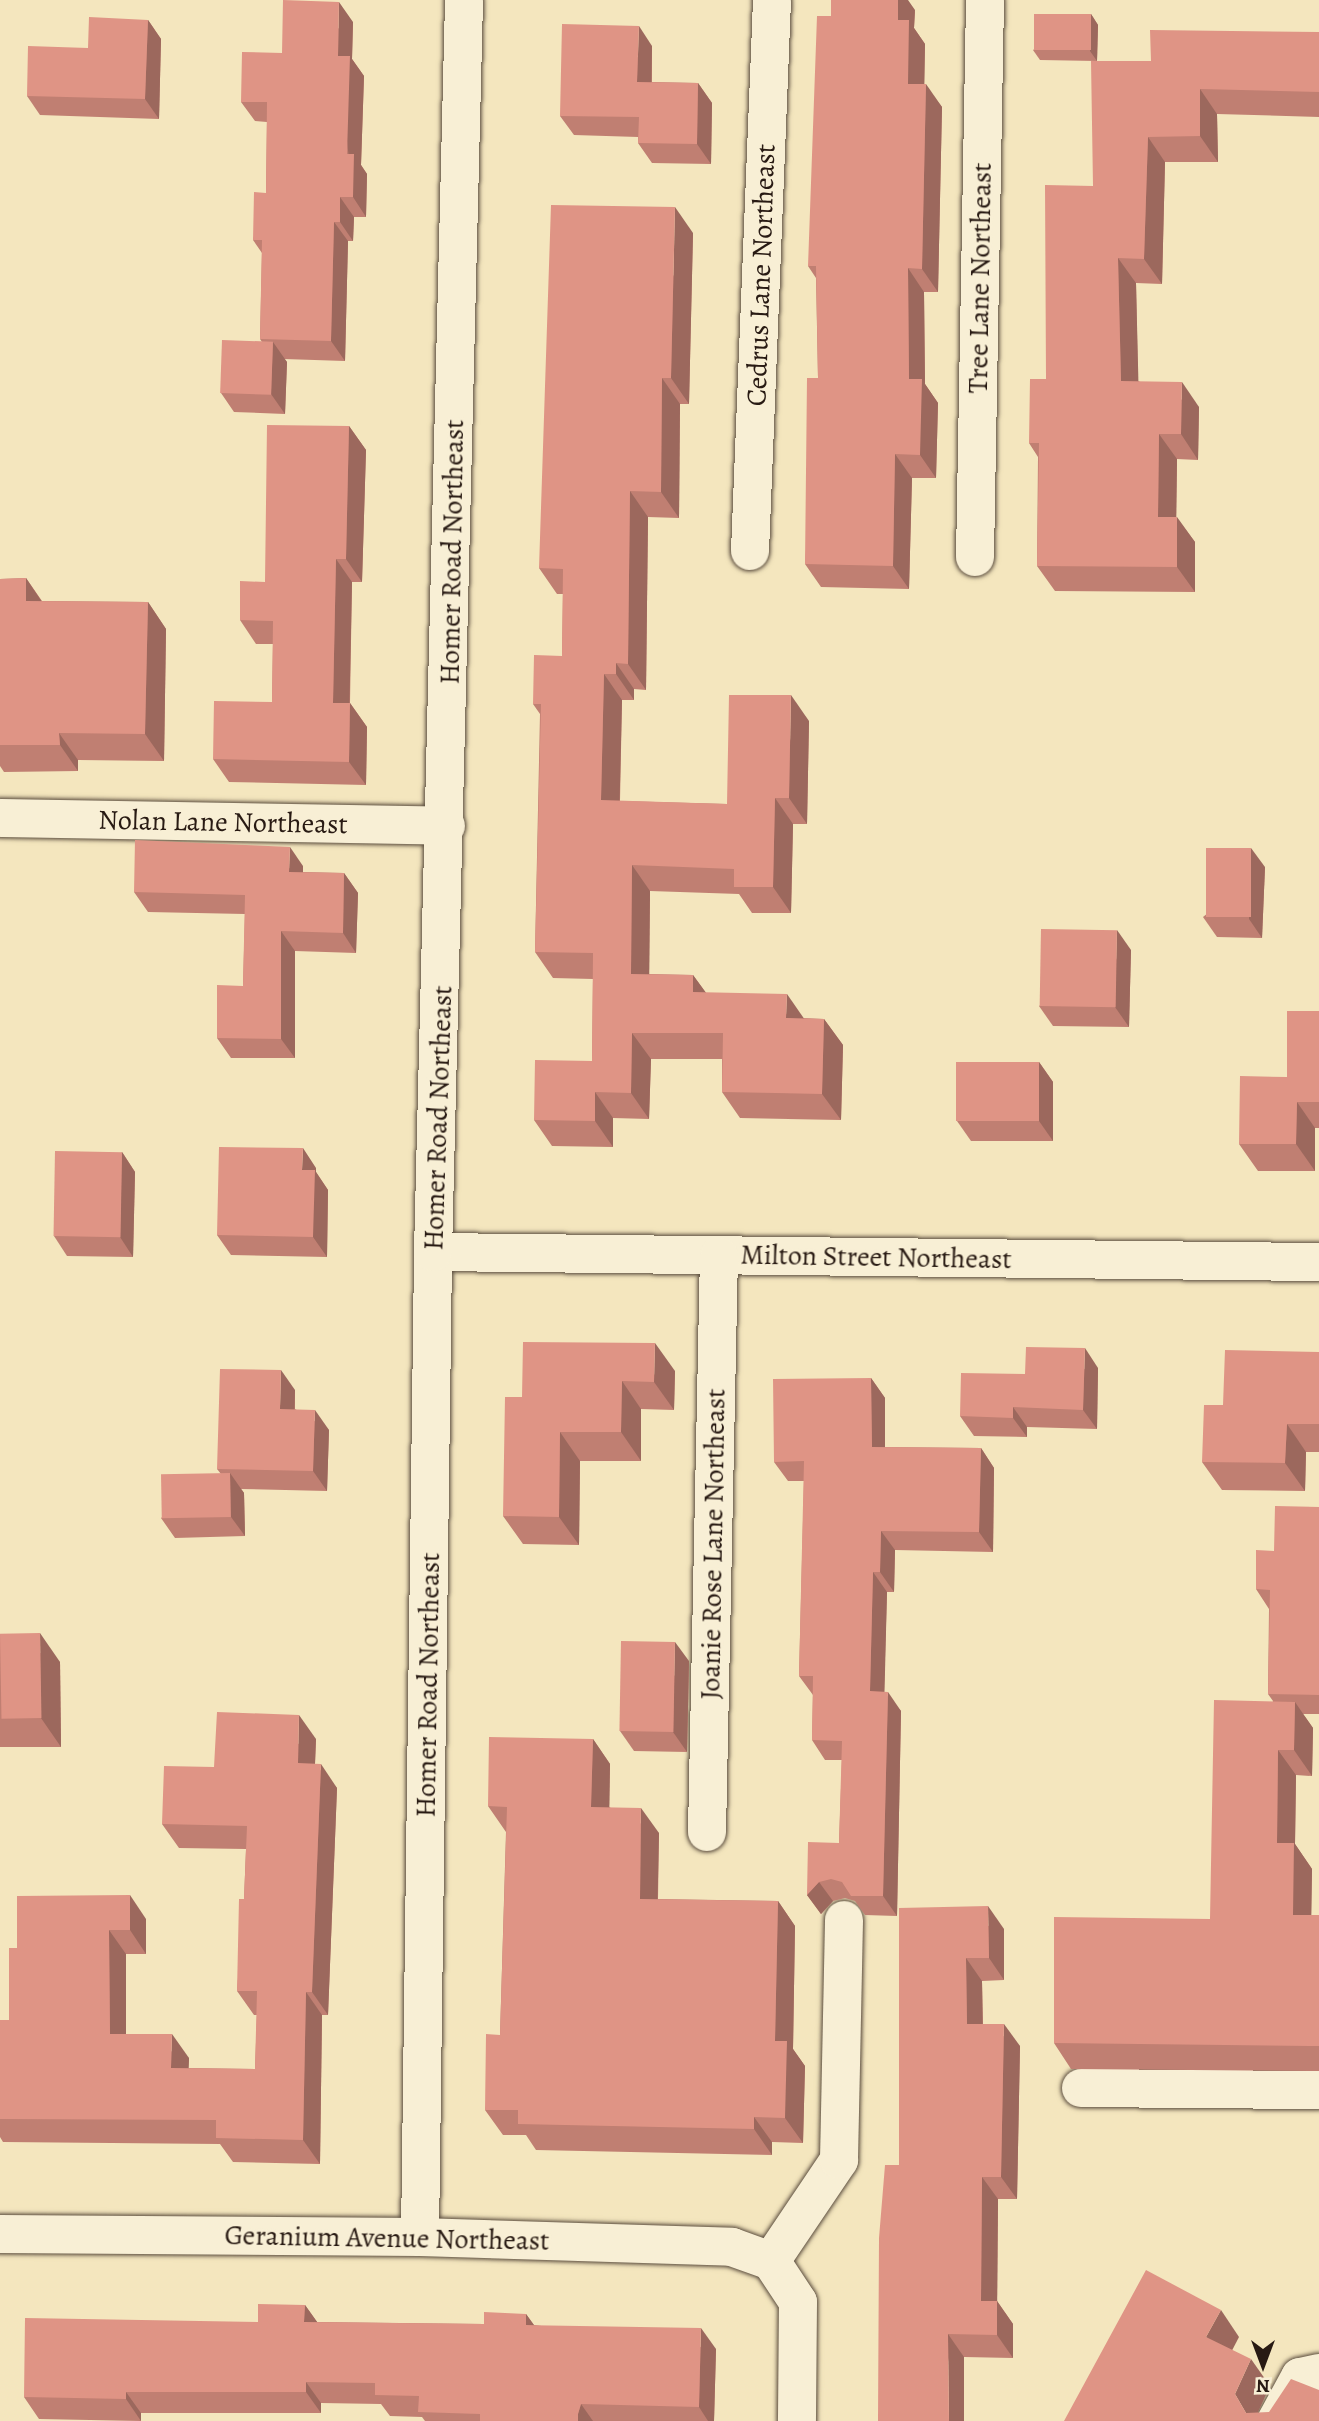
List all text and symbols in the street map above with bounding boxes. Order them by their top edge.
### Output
street label: Cedrus Lane Northeast [740,143,782,407]
street label: Tree Lane Northeast [961,162,999,394]
street label: Homer Road Northeast [433,419,471,685]
street label: Nolan Lane Northeast [98,803,348,841]
street label: Homer Road Northeast [417,985,459,1251]
street label: Milton Street Northeast [740,1238,1012,1276]
street label: Joanie Rose Lane Northeast [693,1388,733,1700]
street label: Homer Road Northeast [409,1552,447,1818]
street label: Geranium Avenue Northeast [224,2218,550,2258]
north arrow [1228,2330,1298,2400]
text: N [1256,2373,1270,2399]

